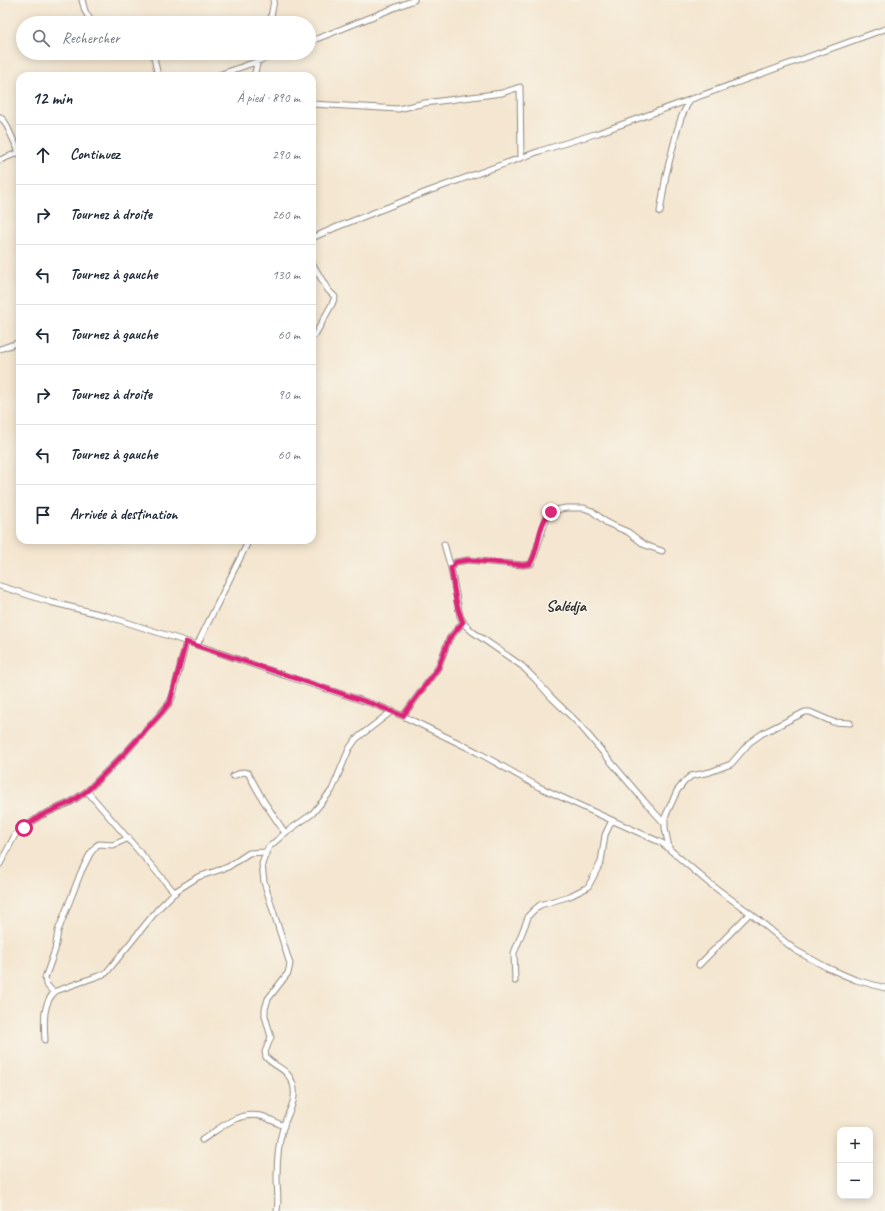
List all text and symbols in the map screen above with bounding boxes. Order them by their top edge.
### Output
search box [16,16,316,60]
icon: search [30,27,52,49]
text: Rechercher [62,29,120,48]
text: 12 min [32,88,72,109]
text: À pied · 890 m [237,90,300,106]
icon: ahead [32,144,54,166]
text: Continuez [70,145,120,164]
text: 290 m [272,147,300,163]
icon: right [32,204,54,226]
text: Tournez à droite [70,205,152,224]
text: 260 m [272,207,300,223]
icon: left [32,264,54,286]
text: Tournez à gauche [70,265,157,284]
text: 130 m [272,267,300,283]
icon: left [32,324,54,346]
text: Tournez à gauche [70,325,157,344]
text: 60 m [278,327,300,343]
icon: right [32,384,54,406]
text: Tournez à droite [70,385,152,404]
text: 90 m [278,387,300,403]
icon: left [32,444,54,466]
text: Tournez à gauche [70,445,157,464]
text: 60 m [278,447,300,463]
route end [542,503,560,521]
icon: arrive [32,504,54,526]
text: Arrivée à destination [70,505,178,524]
district label: Salédja [546,596,588,616]
route start [15,819,33,837]
map controls [837,1127,873,1199]
button: + [837,1127,873,1163]
button: − [837,1163,873,1199]

